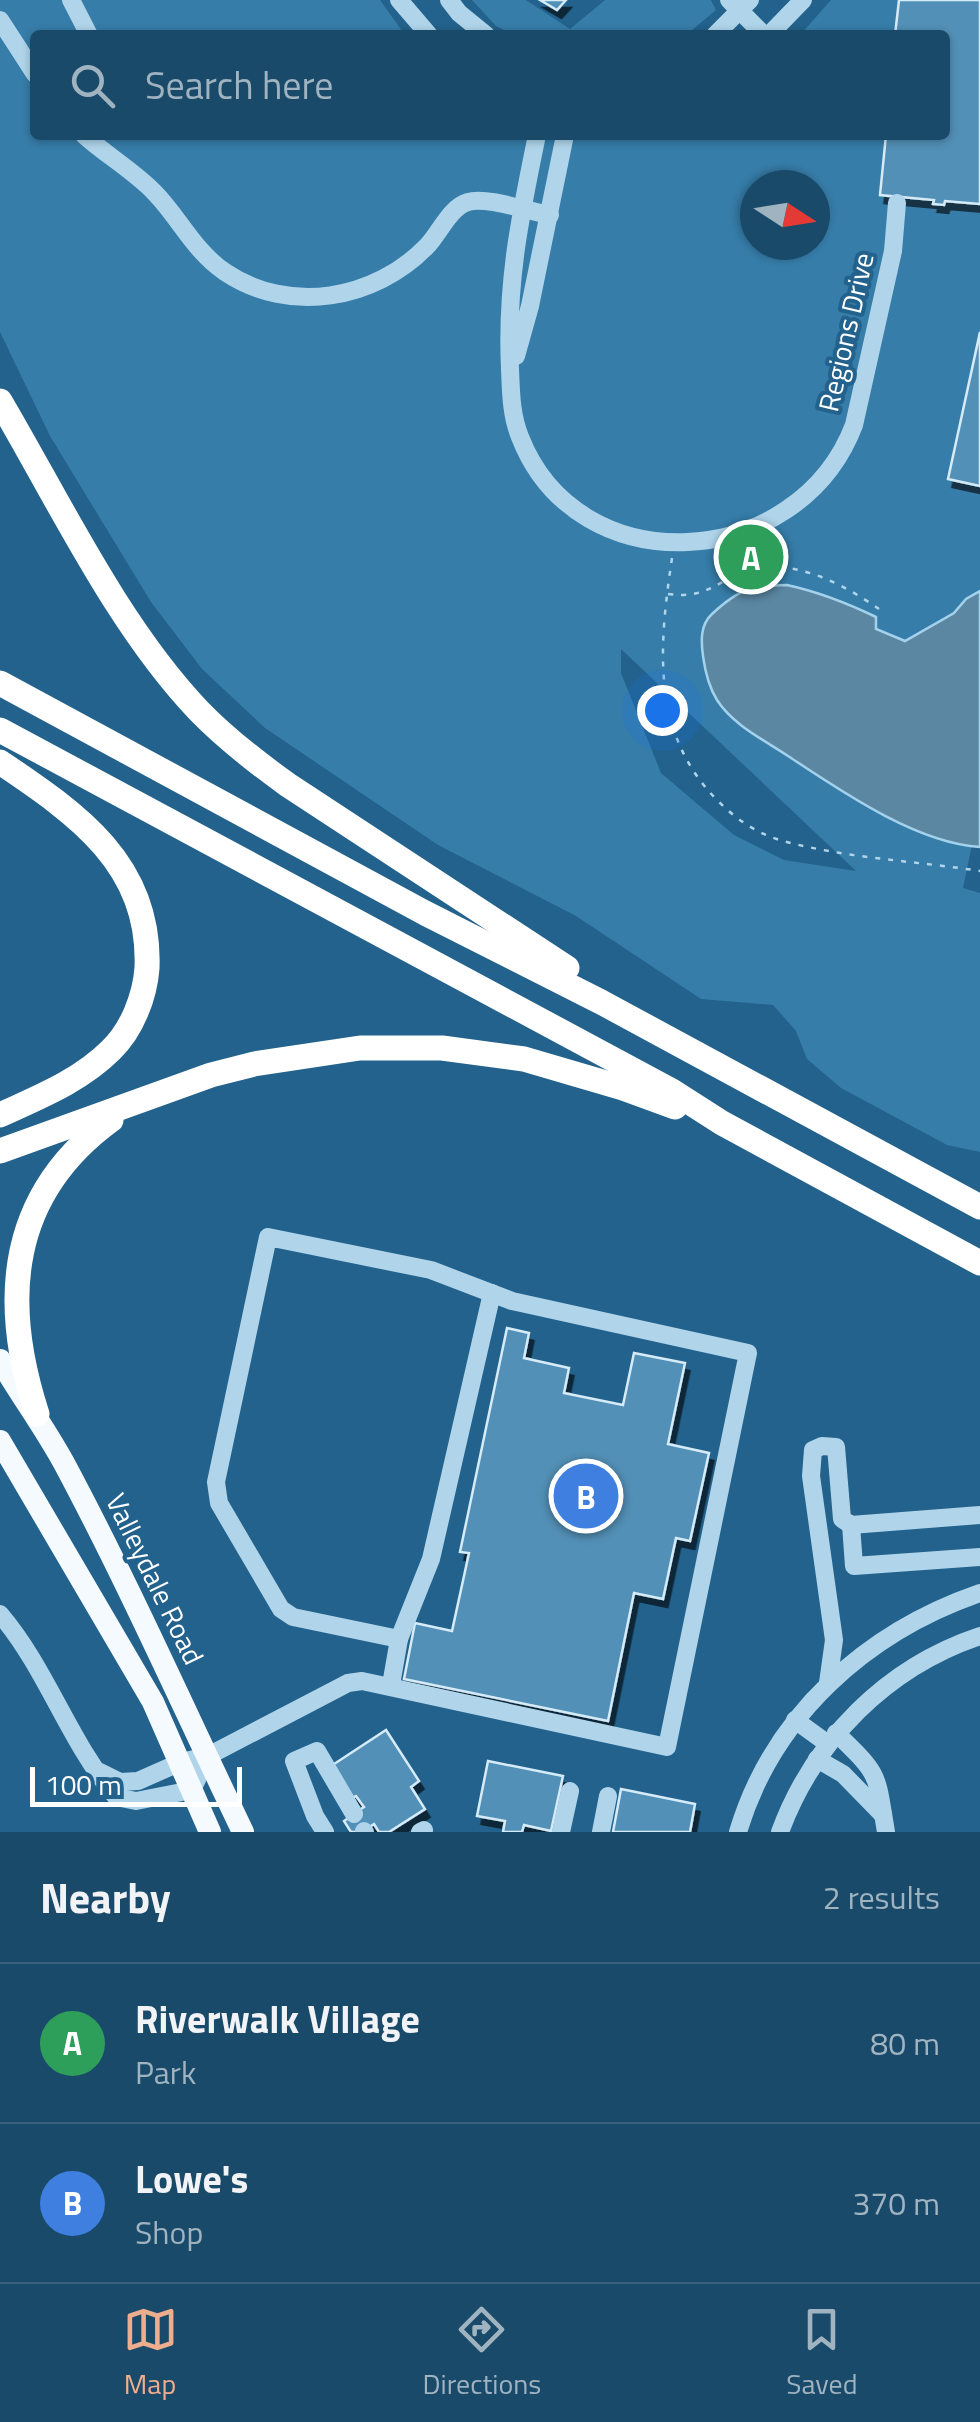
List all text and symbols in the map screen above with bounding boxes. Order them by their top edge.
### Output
search box [30,30,950,140]
text: Search here [145,56,333,114]
icon: search [65,58,120,113]
north arrow [740,170,830,260]
street label: Regions Drive [806,248,885,416]
pin: A [718,520,784,594]
your location [637,685,688,736]
pin: B [554,1458,618,1534]
street label: Valleydale Road [95,1486,216,1672]
scale bar [30,1762,242,1806]
text: 100 m [45,1763,122,1806]
text: Nearby [40,1865,171,1929]
text: 2 results [823,1873,940,1921]
text: Riverwalk Village [135,1990,420,2048]
text: A [63,2019,82,2067]
text: 80 m [870,2019,940,2067]
text: Park [135,2048,196,2096]
text: Lowe's [135,2150,249,2208]
text: B [63,2179,82,2227]
text: 370 m [852,2179,940,2227]
text: Shop [135,2208,203,2256]
tab: Map [123,2302,178,2405]
tab: Directions [423,2302,541,2405]
tab: Saved [786,2302,857,2405]

